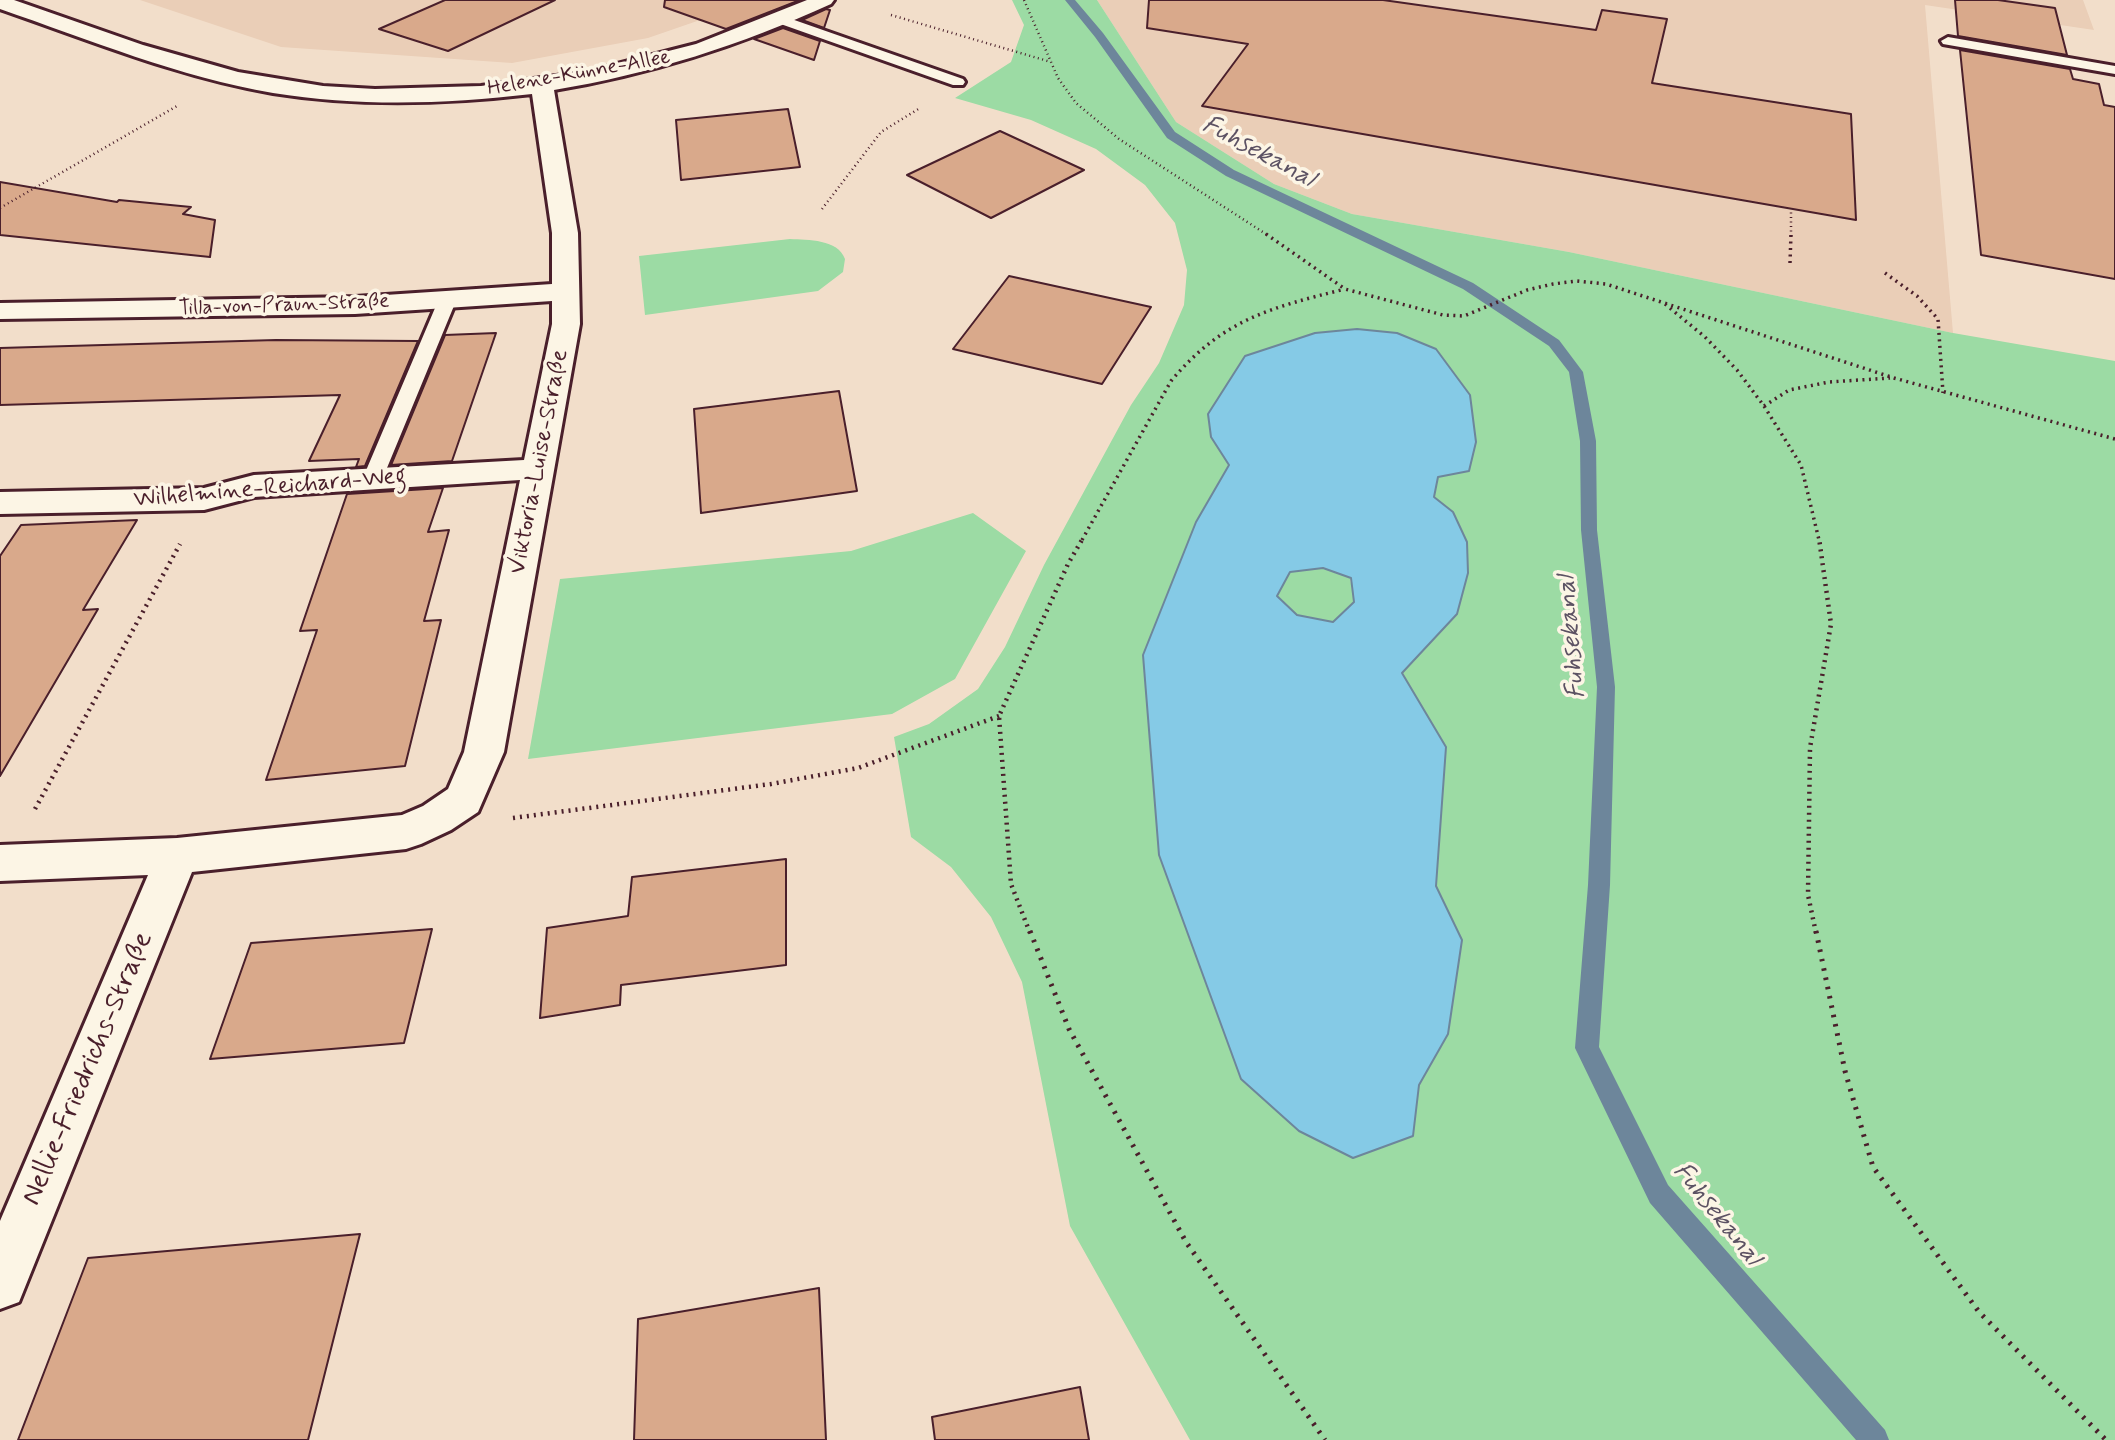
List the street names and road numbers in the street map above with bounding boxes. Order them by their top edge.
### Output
street label: Helene-Künne-Allee [485,45,673,103]
street label: Tilla-von-Praun-Straße [178,290,390,322]
street label: Viktoria-Luise-Straße [504,347,576,577]
street label: Wilhelmine-Reichard-Weg [133,463,407,515]
street label: Nellie-Friedrichs-Straße [16,927,162,1211]

